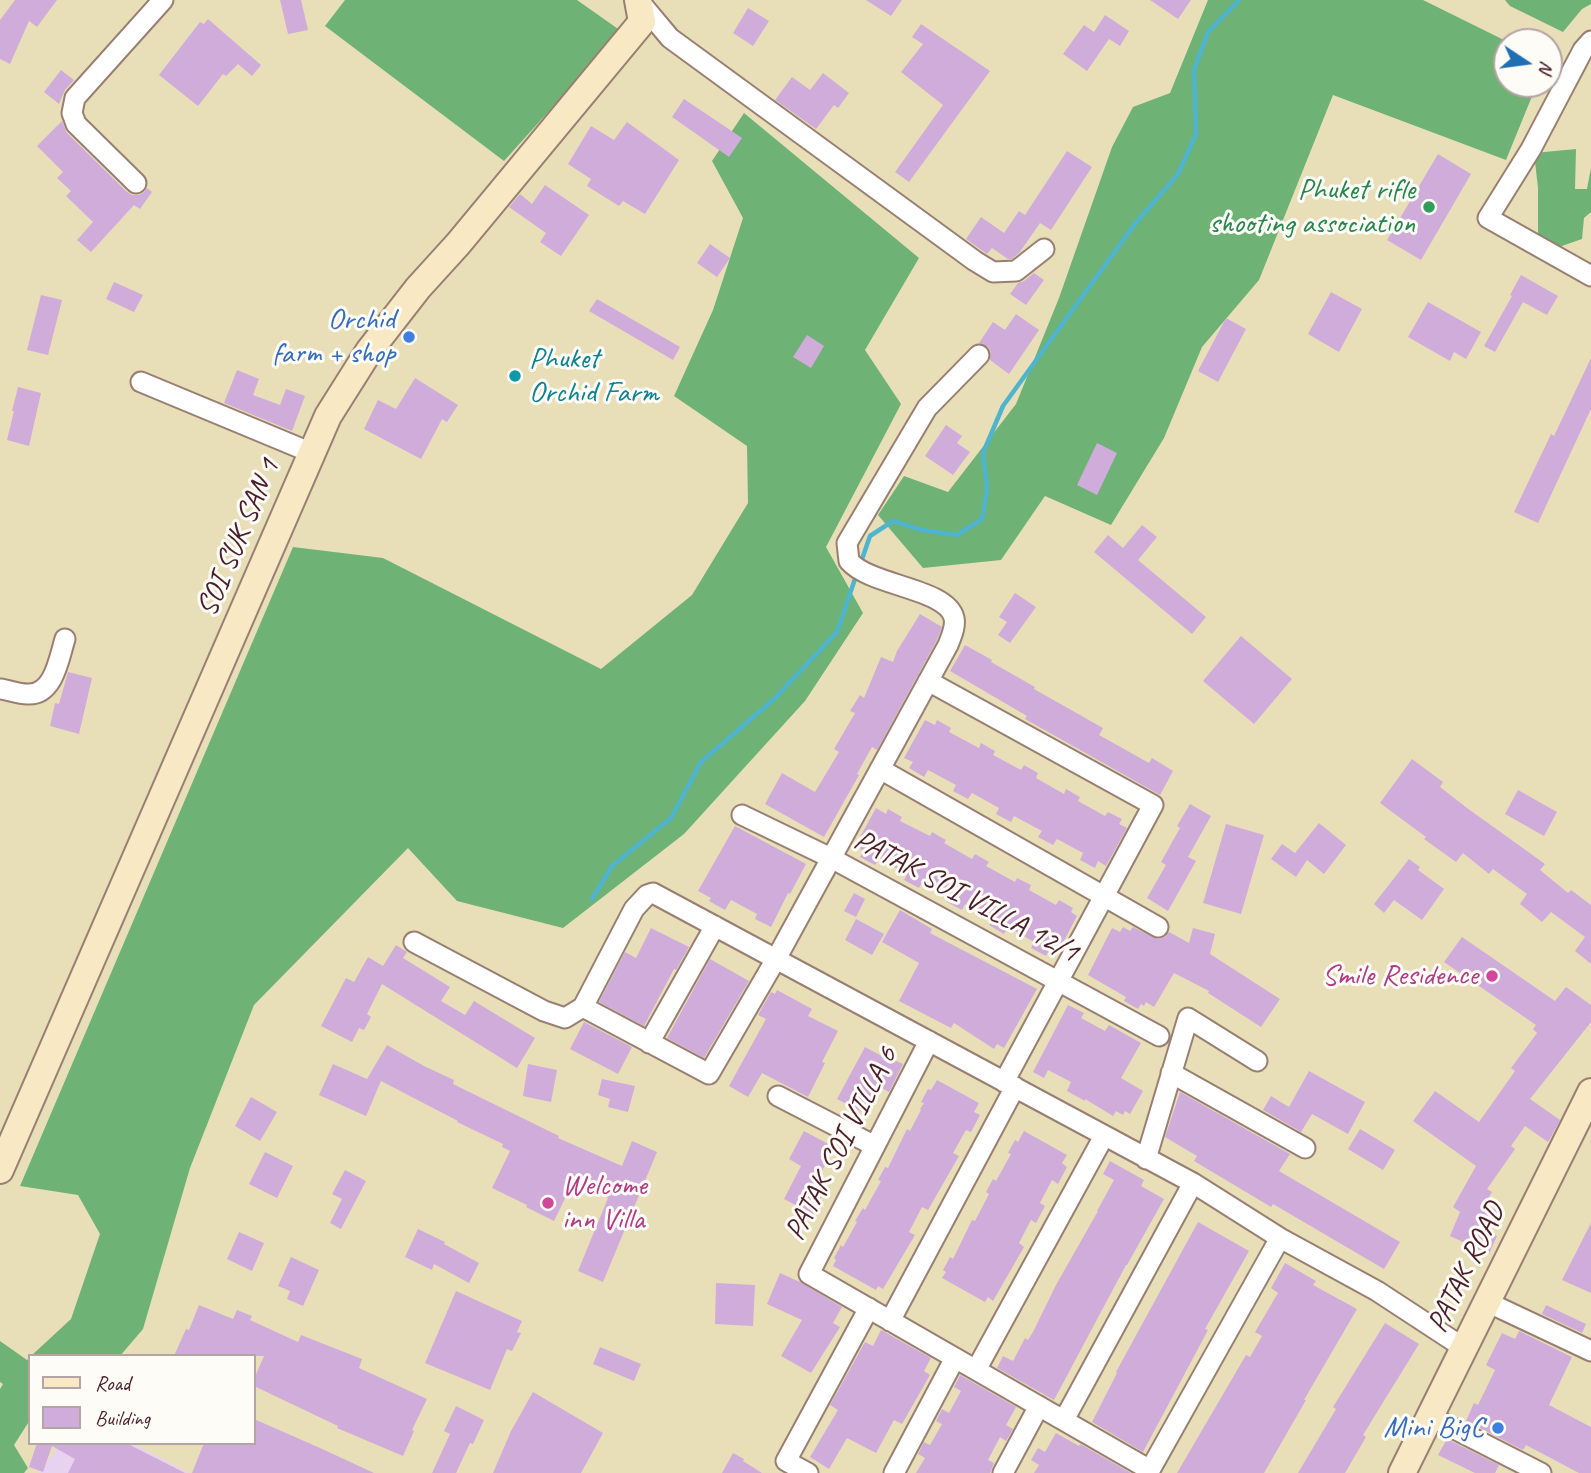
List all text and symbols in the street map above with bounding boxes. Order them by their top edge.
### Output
north arrow [1493,28,1563,98]
text: N [1533,59,1560,76]
place label: Phuket rifle shooting association [1209,172,1415,242]
marker: Phuket rifle shooting association [1421,199,1437,215]
place label: Orchid farm + shop [272,302,395,372]
marker: Orchid farm + shop [401,329,417,345]
place label: Phuket Orchid Farm [529,341,658,412]
marker: Phuket Orchid Farm [507,368,523,384]
street label: SOI SUK SAN 1 [190,454,288,622]
street label: PATAK SOI VILLA 12/1 [848,823,1084,971]
place label: Smile Residence [1322,958,1478,994]
marker: Smile Residence [1484,968,1500,984]
street label: PATAK SOI VILLA 6 [778,1041,906,1247]
place label: Welcome inn Villa [562,1168,647,1238]
marker: Welcome inn Villa [540,1195,556,1211]
street label: PATAK ROAD [1420,1197,1514,1339]
legend [28,1354,256,1445]
text: Road [95,1370,130,1396]
text: Building [95,1405,150,1431]
place label: Mini BigC [1384,1410,1484,1446]
marker: Mini BigC [1490,1420,1506,1436]

